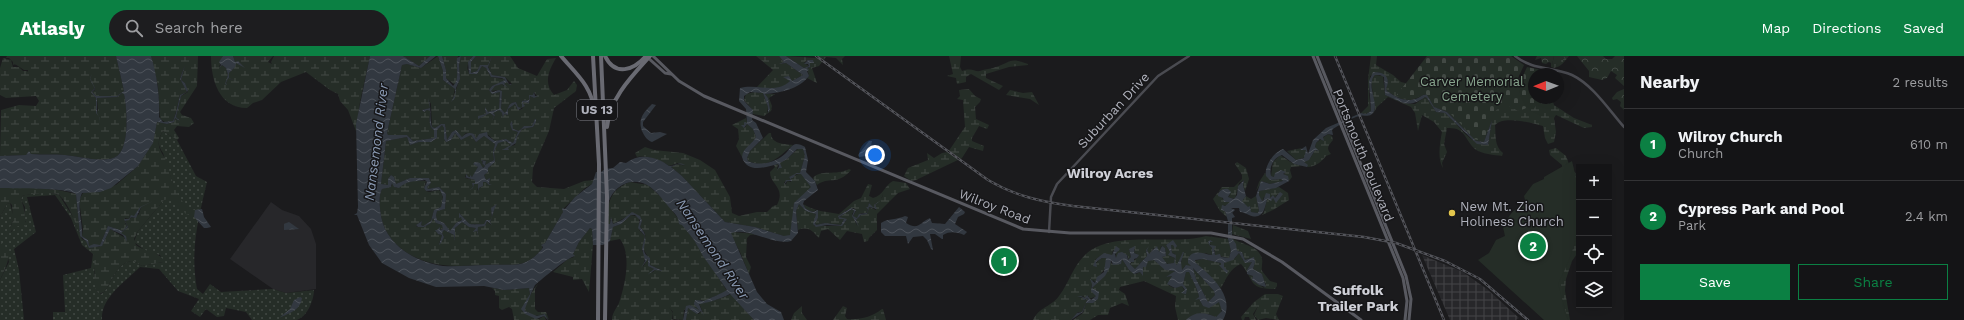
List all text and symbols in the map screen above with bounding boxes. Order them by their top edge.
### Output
search box [109,10,389,46]
text: Atlasly [20,17,85,40]
icon: search [123,17,145,39]
text: Search here [155,19,243,37]
text: Map [1762,20,1790,36]
text: Directions [1812,20,1881,36]
text: Saved [1903,20,1944,36]
north arrow [1528,68,1564,104]
street label: Suburban Drive [1074,69,1152,151]
text: Nearby [1640,72,1699,92]
park label: Carver Memorial Cemetery [1420,74,1524,104]
text: 2 results [1893,75,1948,90]
water label: Nansemond River [361,82,391,202]
street label: Portsmouth Boulevard [1330,87,1397,224]
road number: US 13 [577,100,617,120]
text: Wilroy Church [1678,128,1783,146]
text: 1 [1650,137,1656,152]
text: 610 m [1910,137,1948,152]
your location [865,145,885,165]
text: Church [1678,146,1723,161]
map controls [1576,164,1612,308]
button: + [1576,164,1612,200]
district label: Wilroy Acres [1067,165,1154,181]
street label: Wilroy Road [957,186,1033,227]
water label: Nansemond River [673,196,753,303]
place label: New Mt. Zion Holiness Church [1460,199,1564,229]
button: − [1576,200,1612,236]
text: Cypress Park and Pool [1678,200,1844,218]
marker: New Mt. Zion Holiness Church [1447,208,1457,218]
text: 2 [1649,209,1657,224]
text: 2.4 km [1905,209,1948,224]
text: Park [1678,218,1706,233]
pin: 2 [1520,231,1546,261]
button: locate [1576,236,1612,272]
pin: 1 [991,246,1017,276]
button: Save [1640,264,1790,300]
button: Share [1798,264,1948,300]
button: layers [1576,272,1612,308]
district label: Suffolk Trailer Park [1317,282,1399,314]

